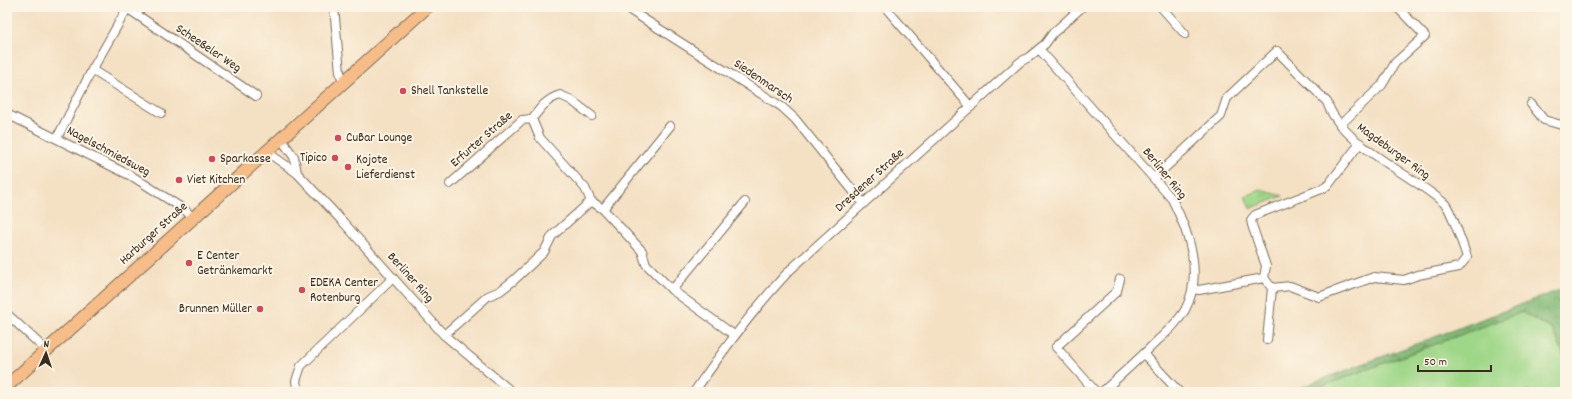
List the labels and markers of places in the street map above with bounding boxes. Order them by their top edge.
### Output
place label: Shell Tankstelle [411,82,488,101]
marker: Shell Tankstelle [398,86,408,96]
place label: CuBar Lounge [346,129,412,148]
marker: CuBar Lounge [333,133,343,143]
place label: Tipico [300,149,327,168]
place label: Sparkasse [220,150,271,169]
place label: Kojote Lieferdienst [356,151,415,185]
marker: Tipico [330,153,340,163]
marker: Sparkasse [207,154,217,164]
marker: Kojote Lieferdienst [343,162,353,172]
place label: Viet Kitchen [187,171,245,190]
marker: Viet Kitchen [174,175,184,185]
place label: E Center Getränkemarkt [197,247,273,281]
marker: E Center Getränkemarkt [184,258,194,268]
place label: EDEKA Center Rotenburg [310,274,378,308]
marker: EDEKA Center Rotenburg [297,285,307,295]
place label: Brunnen Müller [179,300,252,319]
marker: Brunnen Müller [255,304,265,314]

